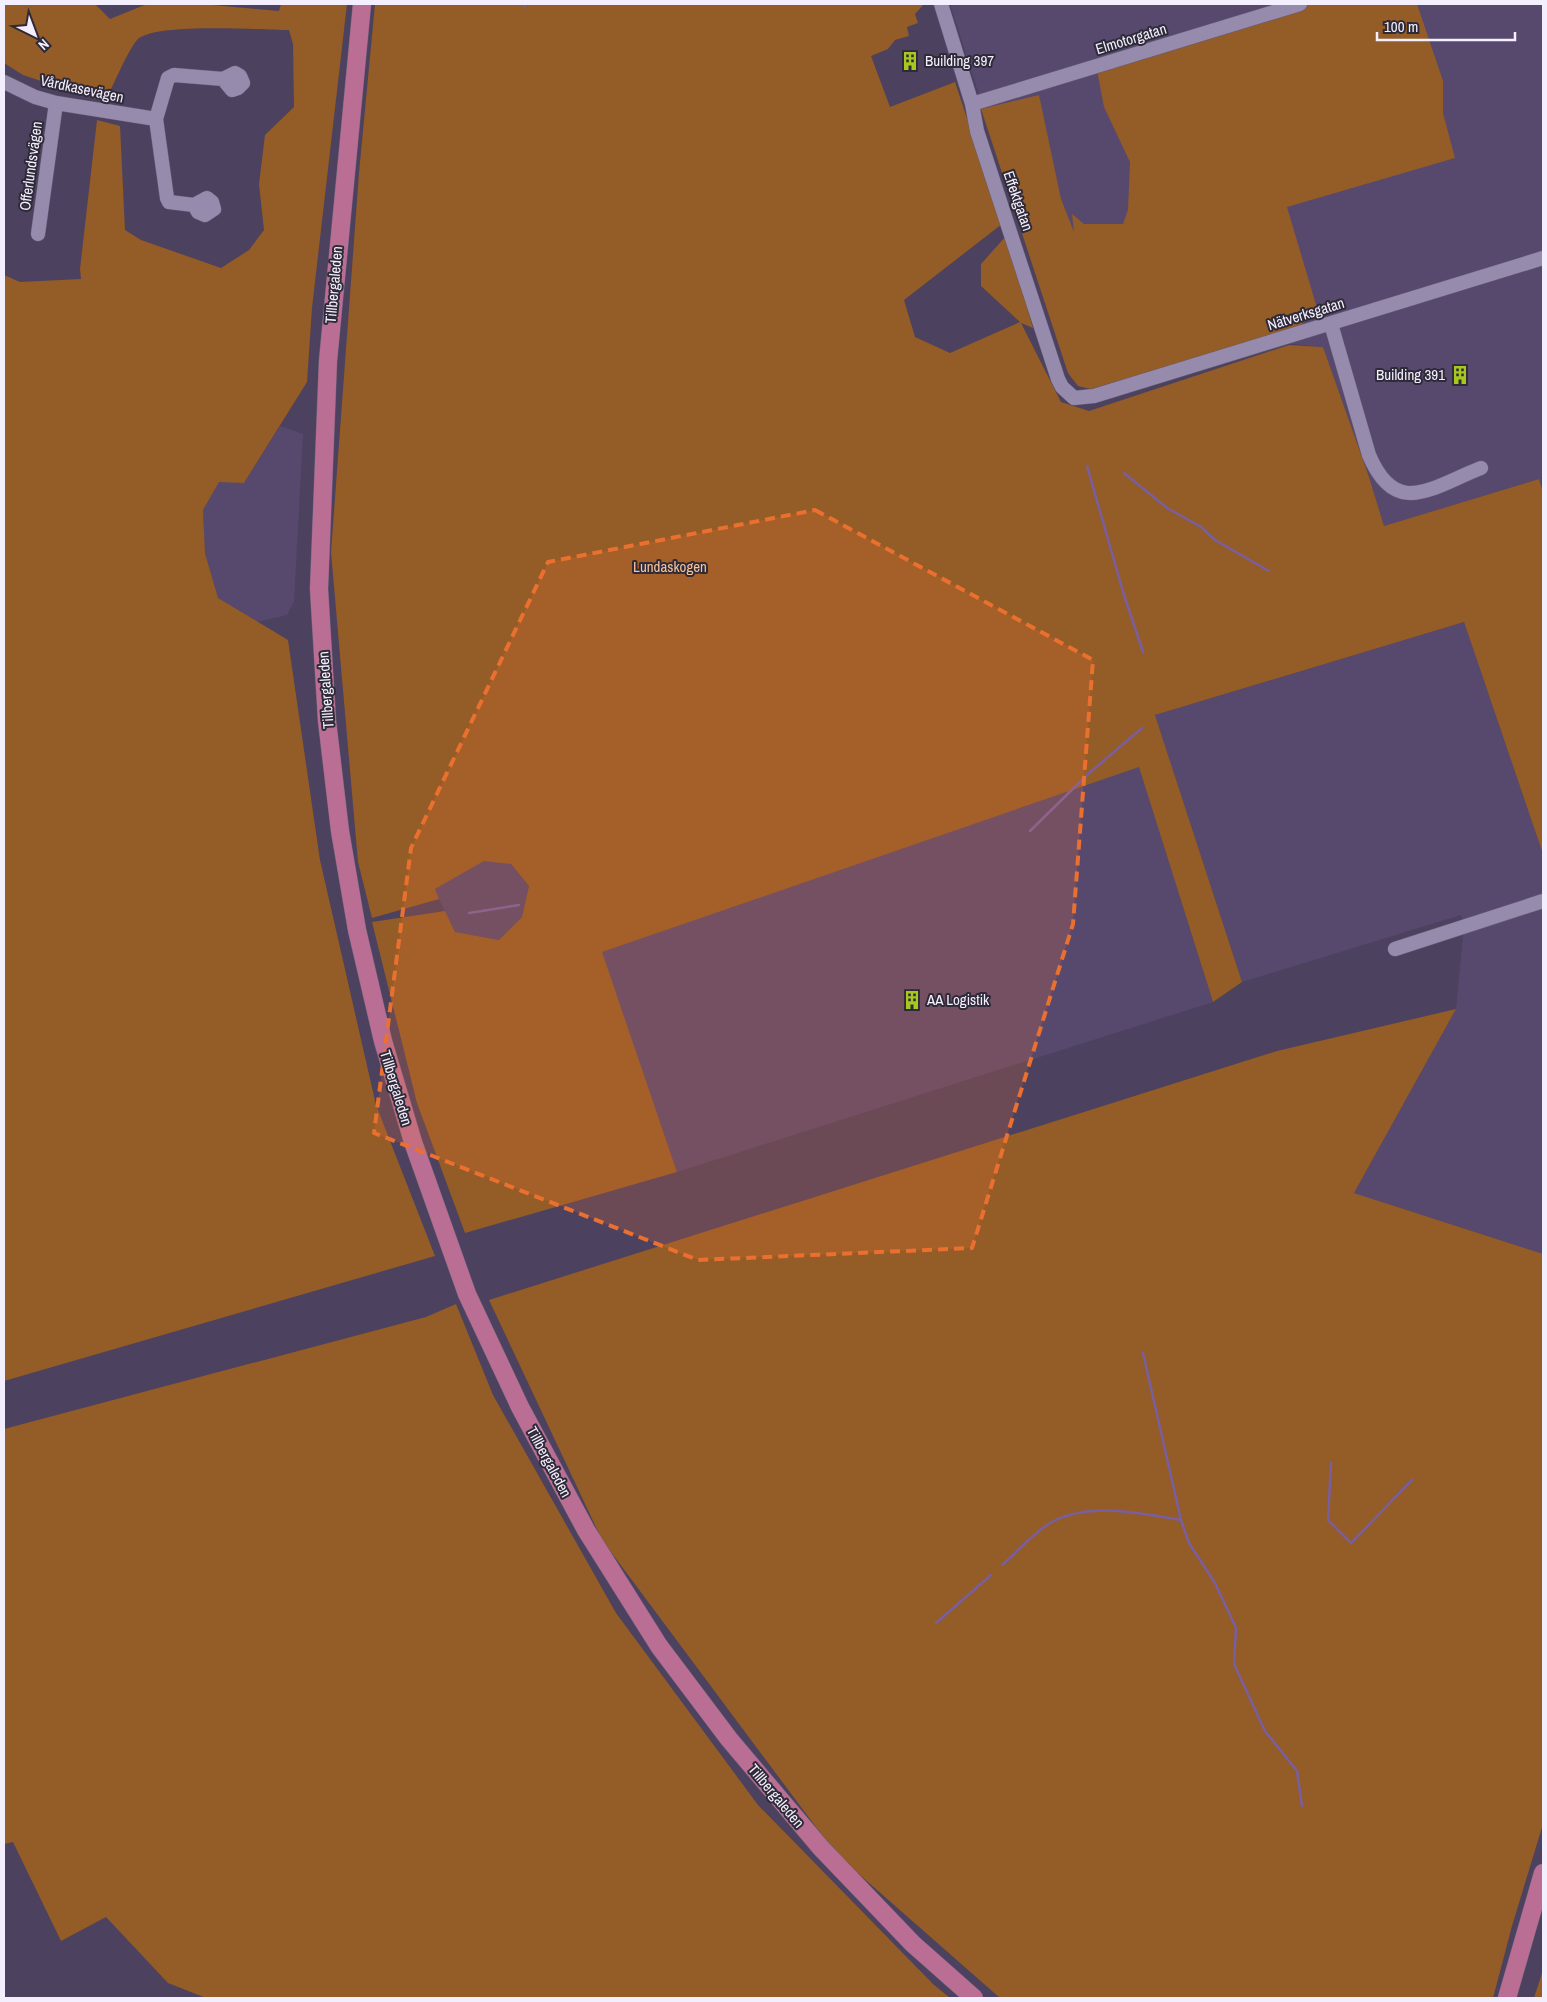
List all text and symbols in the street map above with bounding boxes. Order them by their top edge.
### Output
north arrow [10,10,60,60]
scale bar [1377,10,1514,42]
text: 100 m [1384,16,1418,37]
street label: Elmotorgatan [1093,18,1169,59]
text: N [35,35,53,54]
building icon: Building 397 [899,50,921,72]
place label: Building 397 [925,50,994,71]
street label: Vårdkasevägen [39,69,126,108]
street label: Offerlundsvägen [14,120,47,212]
street label: Effektgatan [998,168,1038,234]
street label: Tillbergaleden [320,245,347,325]
street label: Nätverksgatan [1265,292,1347,335]
place label: Building 391 [1376,364,1445,385]
building icon: Building 391 [1449,364,1471,386]
park label: Lundaskogen [633,556,707,577]
street label: Tillbergaleden [312,651,339,730]
building icon: AA Logistik [901,989,923,1011]
place label: AA Logistik [926,989,990,1010]
street label: Tillbergaleden [375,1048,418,1128]
street label: Tillbergaleden [522,1423,577,1501]
street label: Tillbergaleden [743,1759,809,1832]

